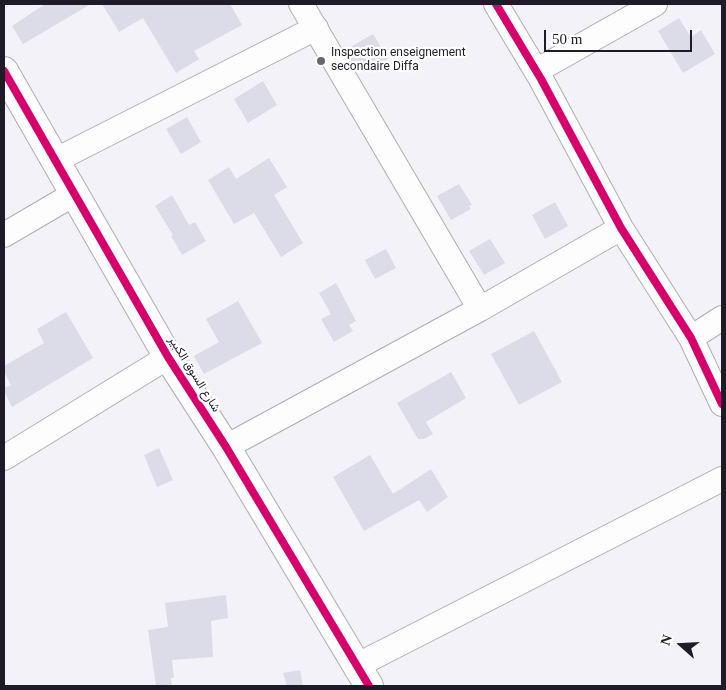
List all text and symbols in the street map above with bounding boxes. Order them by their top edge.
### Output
scale bar [546,20,694,52]
text: 50 m [552,31,582,47]
place label: Inspection enseignement secondaire Diffa [331,47,466,75]
marker: Inspection enseignement secondaire Diffa [315,55,327,67]
street label: شارع السوق الكبير [164,334,222,416]
north arrow [656,620,706,670]
text: N [658,633,675,647]

